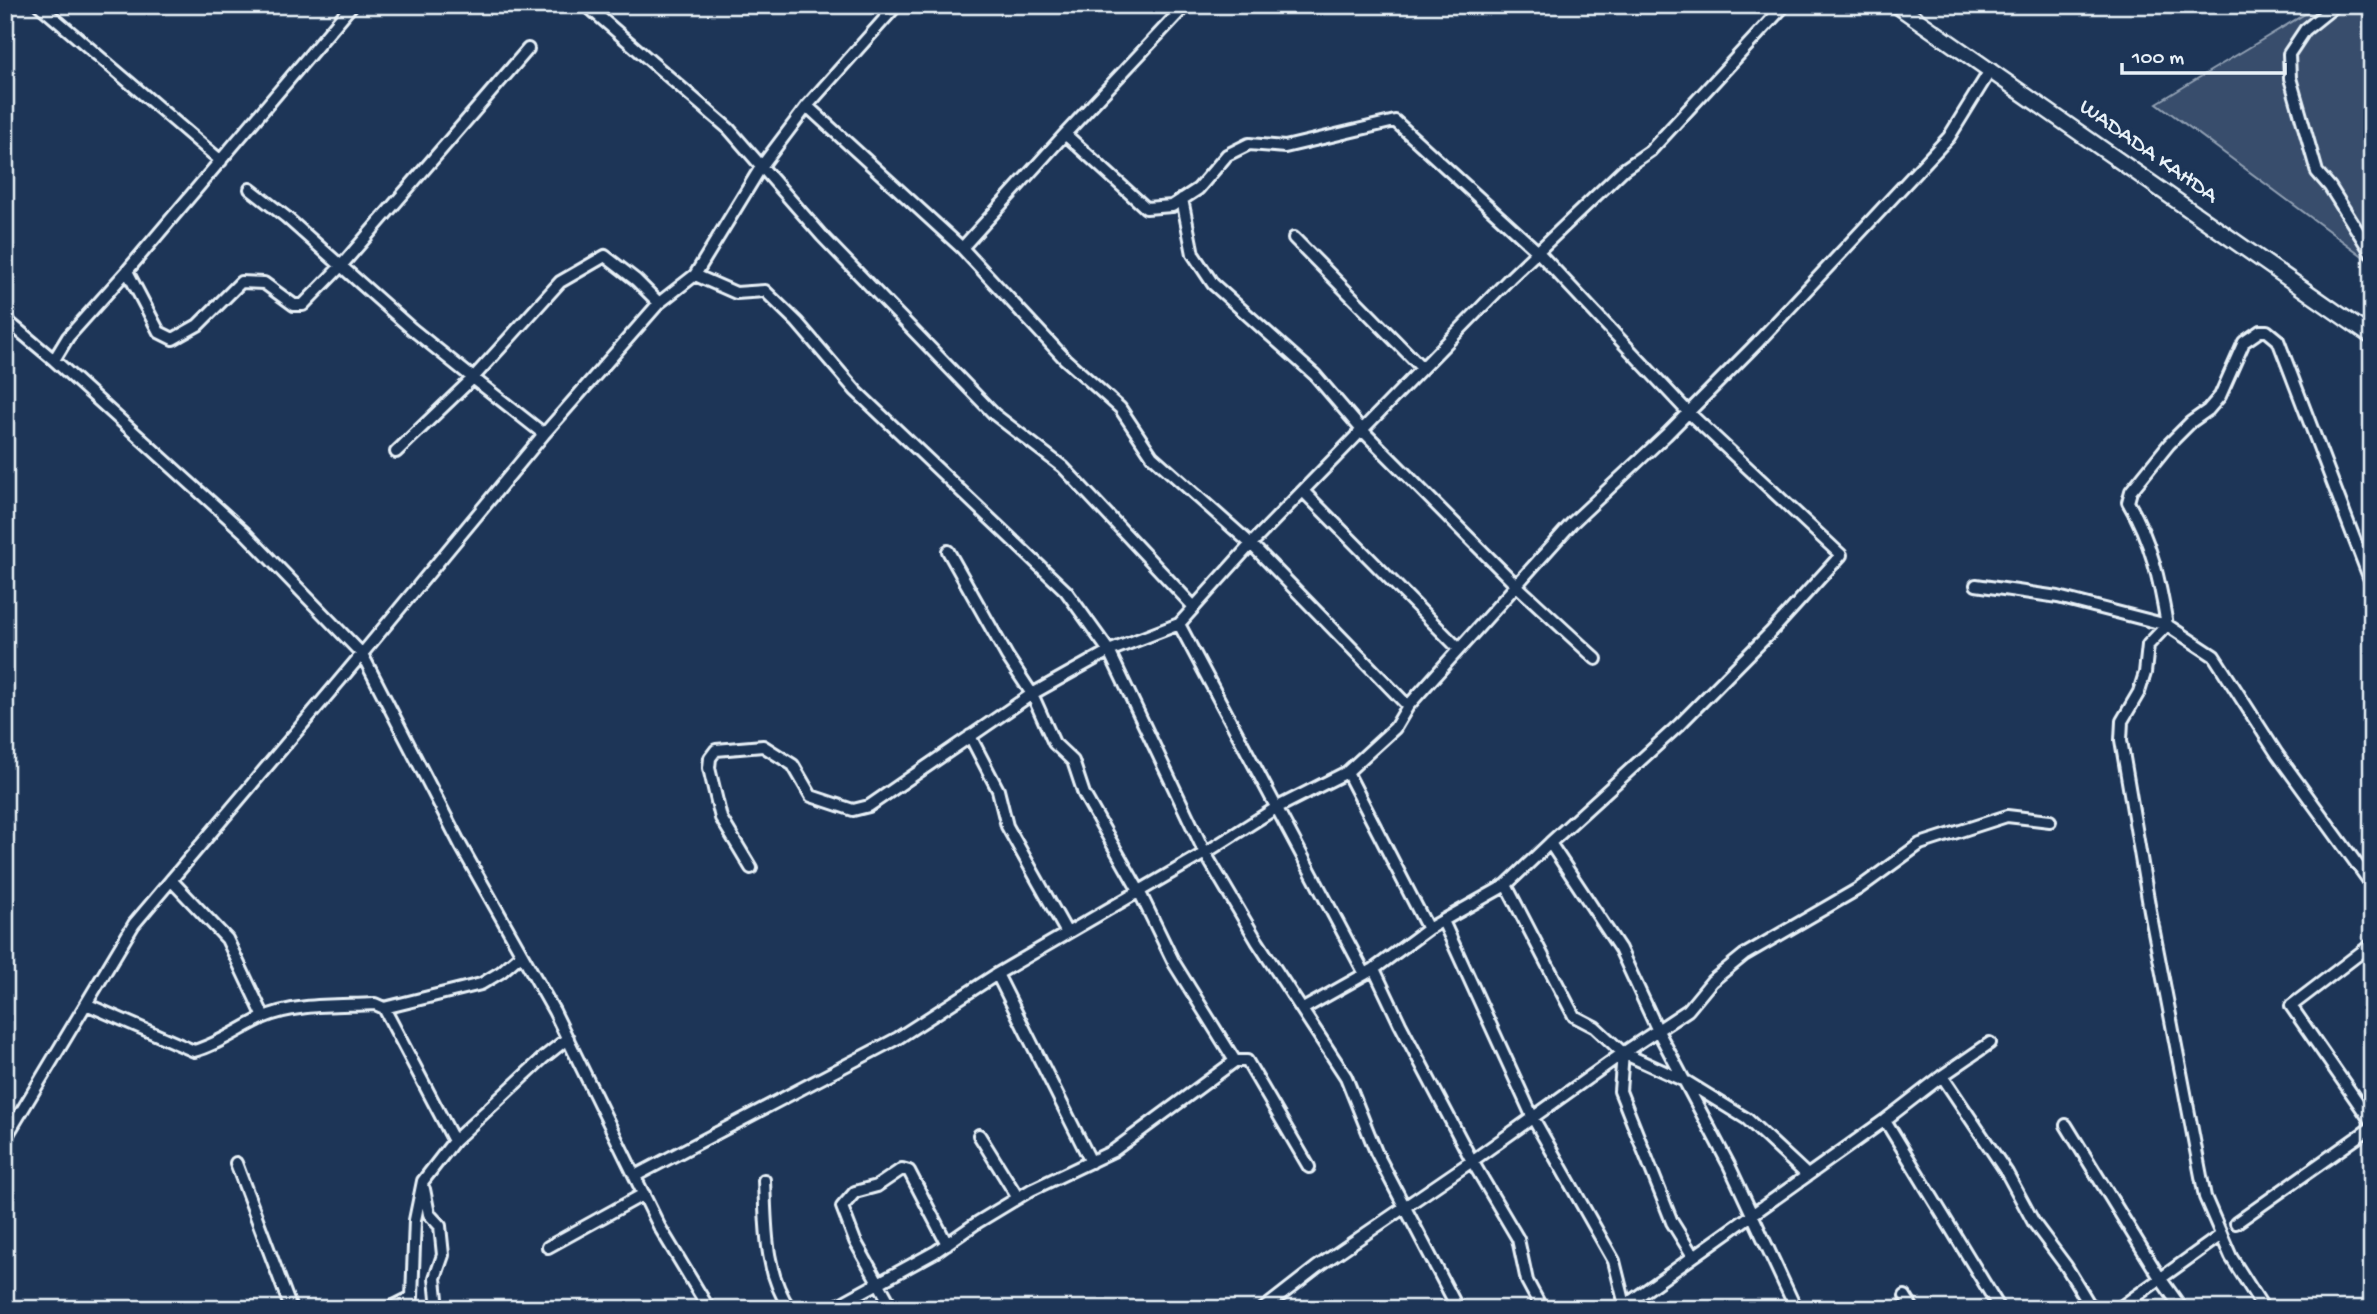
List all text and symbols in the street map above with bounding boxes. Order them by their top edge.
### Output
scale bar [2122,32,2284,76]
text: 100 m [2131,47,2184,72]
street label: WADADA KAHDA [2073,94,2224,211]

